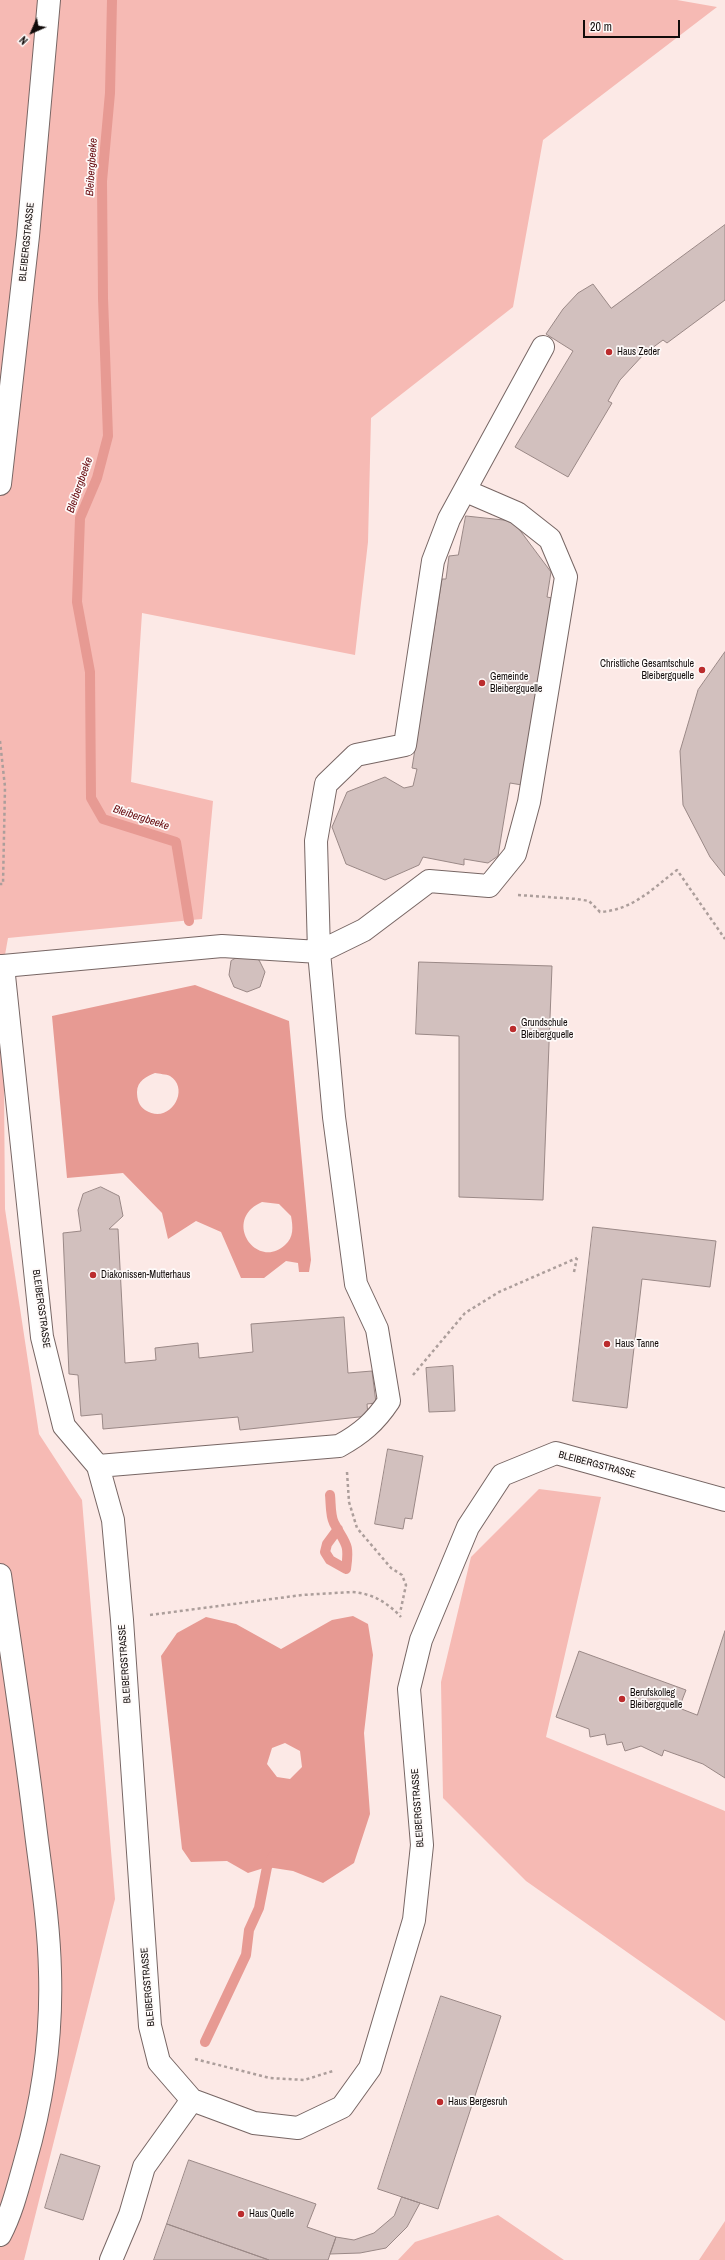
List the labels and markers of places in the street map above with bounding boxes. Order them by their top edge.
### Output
place label: Haus Zeder [617,346,660,358]
marker: Haus Zeder [604,347,614,357]
place label: Christliche Gesamtschule Bleibergquelle [600,658,694,682]
marker: Christliche Gesamtschule Bleibergquelle [697,665,707,675]
place label: Gemeinde Bleibergquelle [490,671,542,694]
marker: Gemeinde Bleibergquelle [477,678,487,688]
place label: Grundschule Bleibergquelle [521,1017,573,1040]
marker: Grundschule Bleibergquelle [508,1024,518,1034]
place label: Diakonissen-Mutterhaus [101,1269,190,1281]
marker: Diakonissen-Mutterhaus [88,1270,98,1280]
place label: Haus Tanne [615,1338,659,1350]
marker: Haus Tanne [602,1339,612,1349]
place label: Berufskolleg Bleibergquelle [630,1687,682,1710]
marker: Berufskolleg Bleibergquelle [617,1694,627,1704]
place label: Haus Bergesruh [448,2096,507,2108]
marker: Haus Bergesruh [435,2097,445,2107]
place label: Haus Quelle [249,2208,294,2220]
marker: Haus Quelle [236,2209,246,2219]

